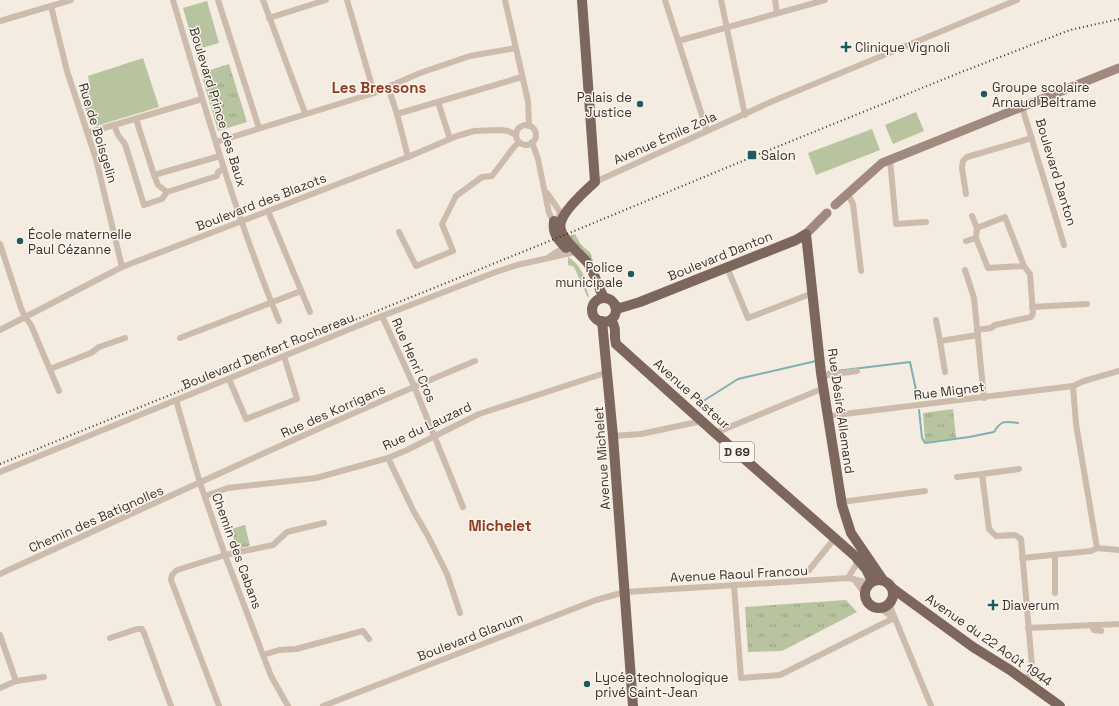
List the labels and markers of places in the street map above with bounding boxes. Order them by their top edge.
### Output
place label: Clinique Vignoli [855,39,950,56]
marker: Clinique Vignoli [840,41,852,53]
place label: Groupe scolaire Arnaud Beltrame [992,79,1097,111]
place label: Palais de Justice [577,89,632,121]
marker: Groupe scolaire Arnaud Beltrame [979,89,989,99]
marker: Palais de Justice [635,99,645,109]
place label: Salon [761,147,796,164]
marker: Salon [746,149,758,161]
place label: École maternelle Paul Cézanne [28,226,132,258]
marker: École maternelle Paul Cézanne [15,236,25,246]
place label: Police municipale [555,259,623,291]
marker: Police municipale [626,269,636,279]
place label: Diaverum [1002,597,1059,614]
marker: Diaverum [987,599,999,611]
place label: Lycée technologique privé Saint-Jean [595,669,728,701]
marker: Lycée technologique privé Saint-Jean [582,679,592,689]

